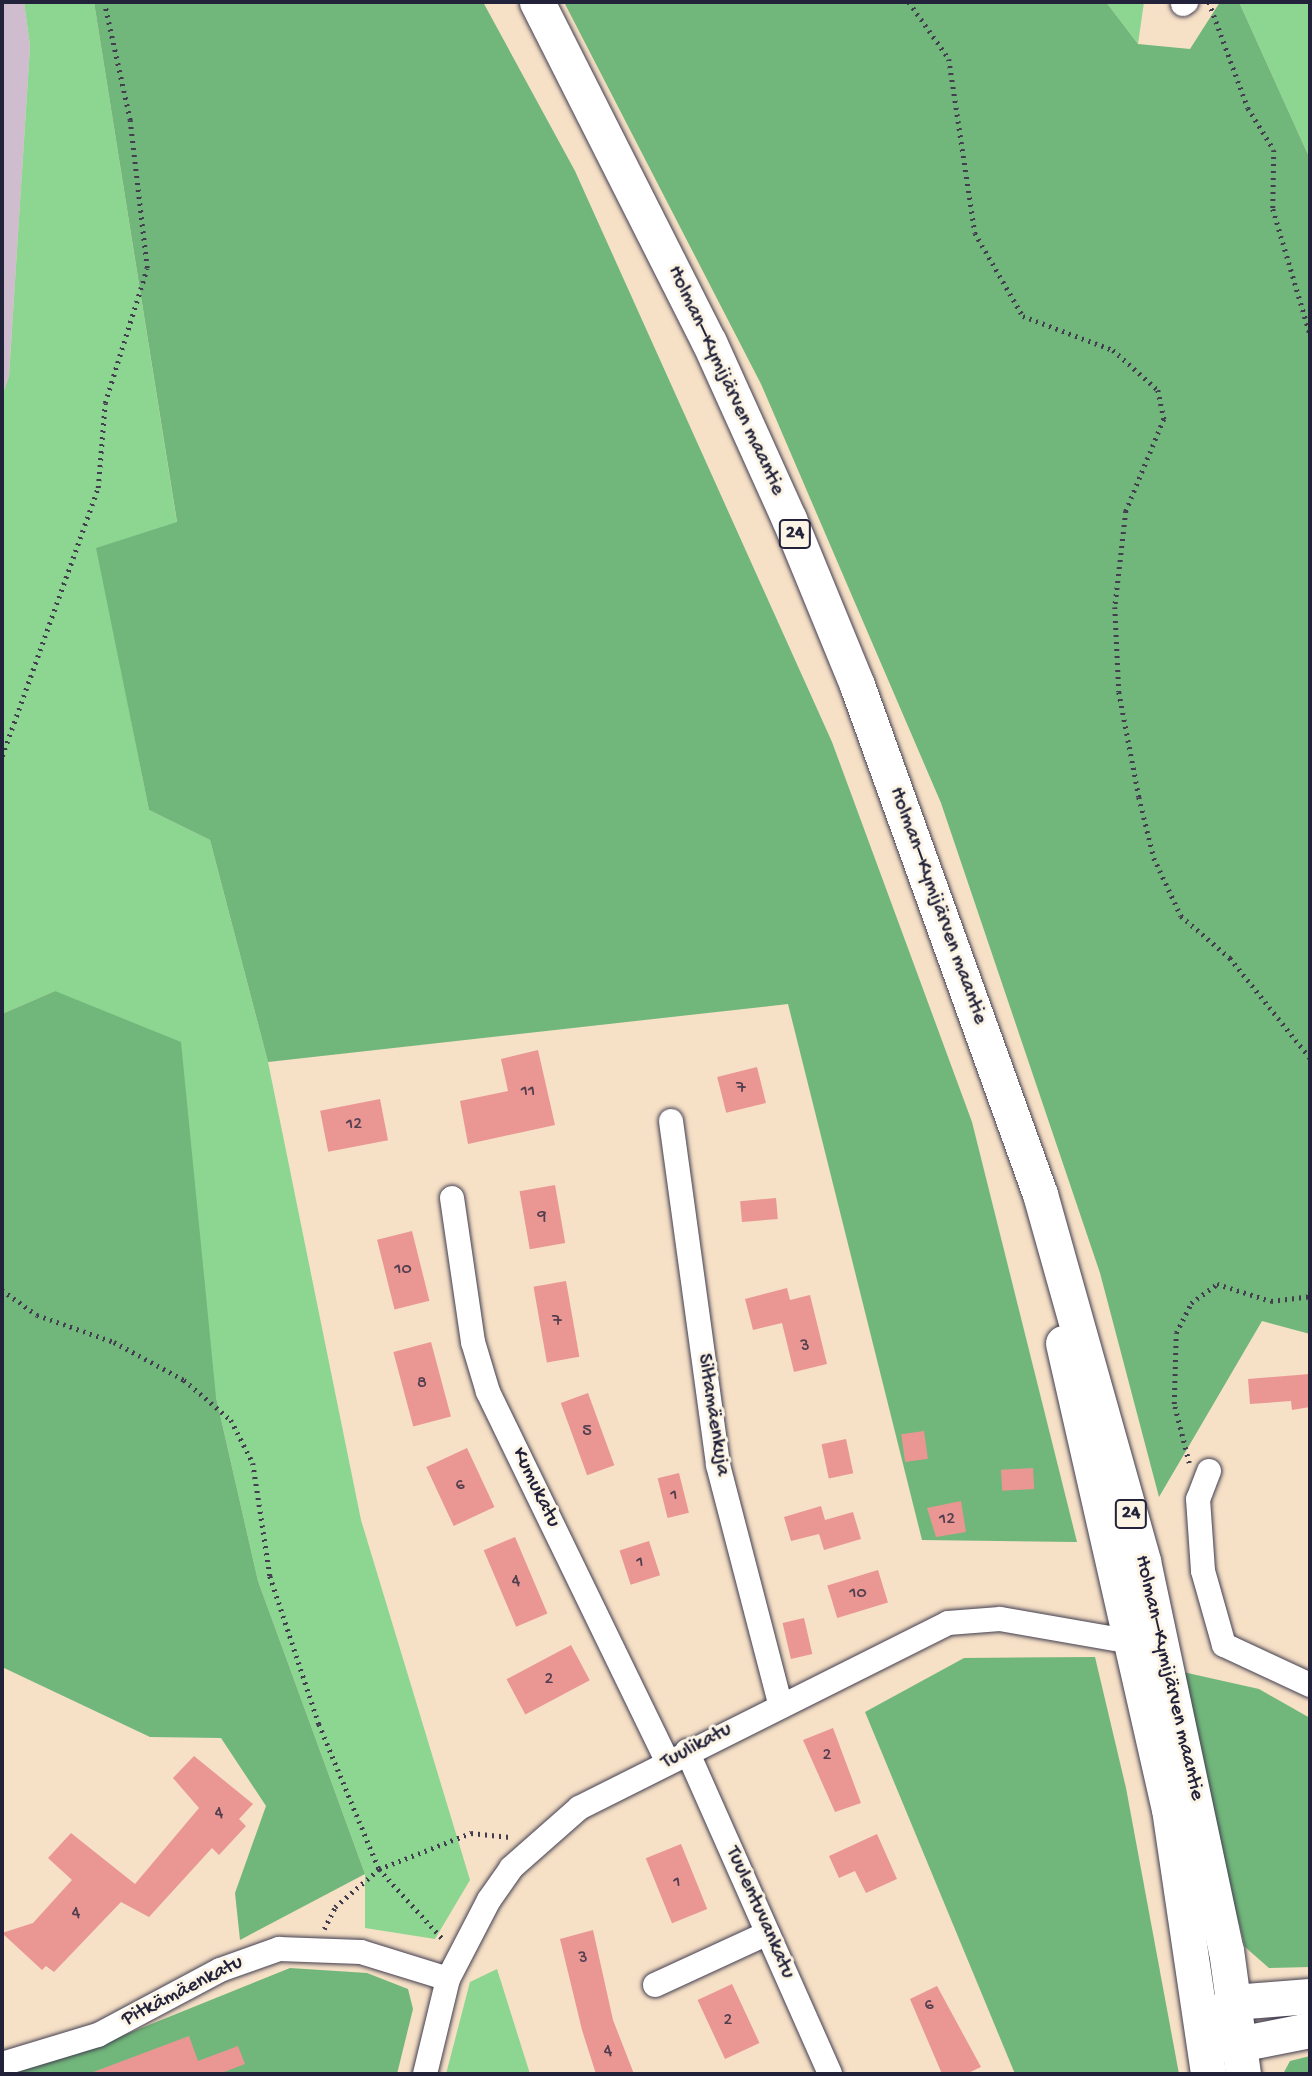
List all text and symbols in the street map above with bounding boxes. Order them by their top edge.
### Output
street label: Holman–Kymijärven maantie [661,262,789,500]
road number: 24 [778,519,812,550]
street label: Holman–Kymijärven maantie [882,784,992,1028]
house number: 7 [736,1078,746,1100]
house number: 11 [521,1081,535,1103]
house number: 12 [346,1114,362,1136]
house number: 9 [537,1206,547,1228]
house number: 10 [394,1259,412,1281]
house number: 7 [552,1311,562,1333]
house number: 3 [800,1336,810,1358]
street label: Siltamäenkuja [690,1352,734,1478]
house number: 8 [417,1373,427,1395]
house number: 5 [582,1421,592,1443]
street label: Kumukatu [505,1444,565,1532]
house number: 6 [455,1475,465,1497]
house number: 1 [670,1485,678,1507]
road number: 24 [1114,1498,1148,1530]
house number: 12 [939,1509,955,1531]
house number: 1 [636,1552,644,1574]
street label: Holman–Kymijärven maantie [1128,1553,1208,1803]
house number: 4 [512,1571,520,1593]
house number: 10 [849,1583,867,1605]
house number: 2 [545,1669,553,1691]
street label: Tuulikatu [657,1718,737,1776]
house number: 2 [823,1745,831,1767]
house number: 4 [215,1803,223,1825]
street label: Tuulentuvankatu [719,1843,799,1983]
house number: 1 [673,1872,681,1894]
house number: 4 [72,1903,80,1925]
house number: 3 [578,1948,588,1970]
street label: Pitkämäenkatu [118,1951,248,2033]
house number: 6 [924,1995,934,2017]
house number: 2 [724,2010,732,2032]
house number: 4 [604,2041,612,2063]

